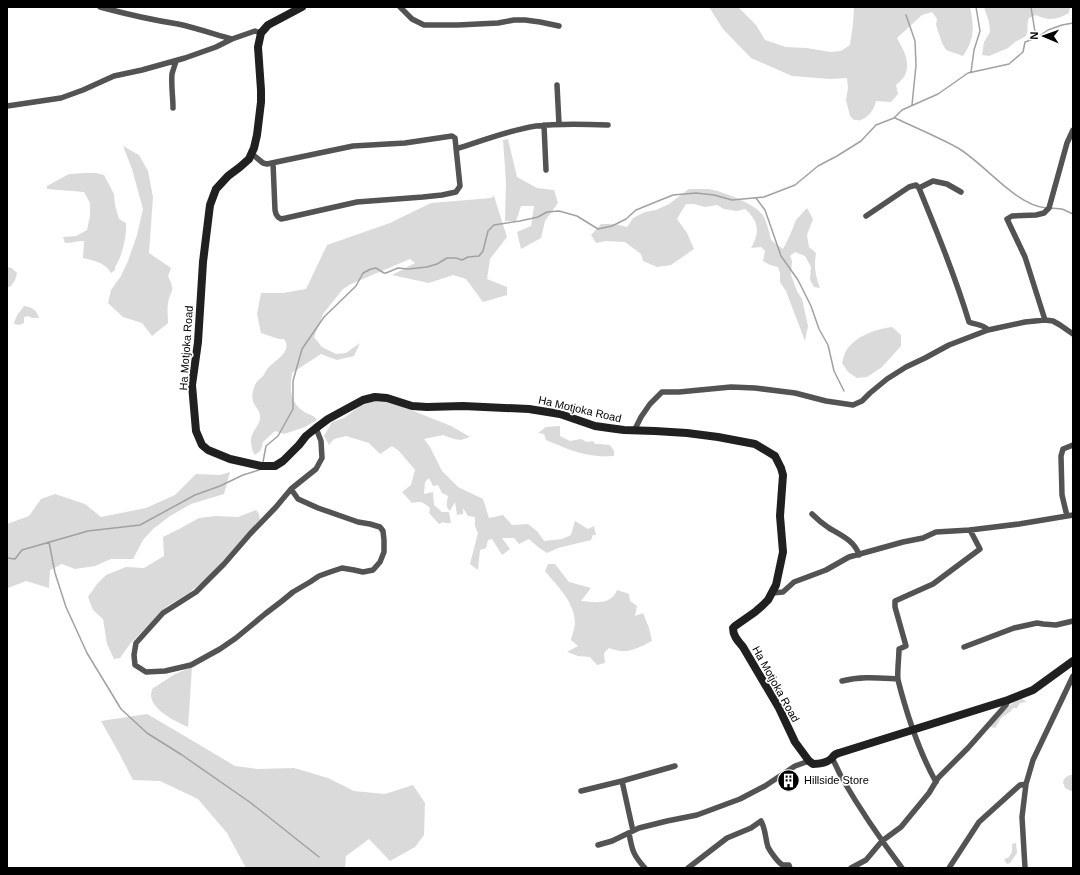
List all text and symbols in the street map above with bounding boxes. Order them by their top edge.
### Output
north arrow [1024,16,1064,56]
text: N [1028,31,1040,40]
street label: Ha Motjoka Road [177,305,195,391]
street label: Ha Motjoka Road [537,394,623,424]
street label: Ha Motjoka Road [750,644,802,724]
building icon: Hillside Store [776,767,802,793]
place label: Hillside Store [804,774,869,786]

